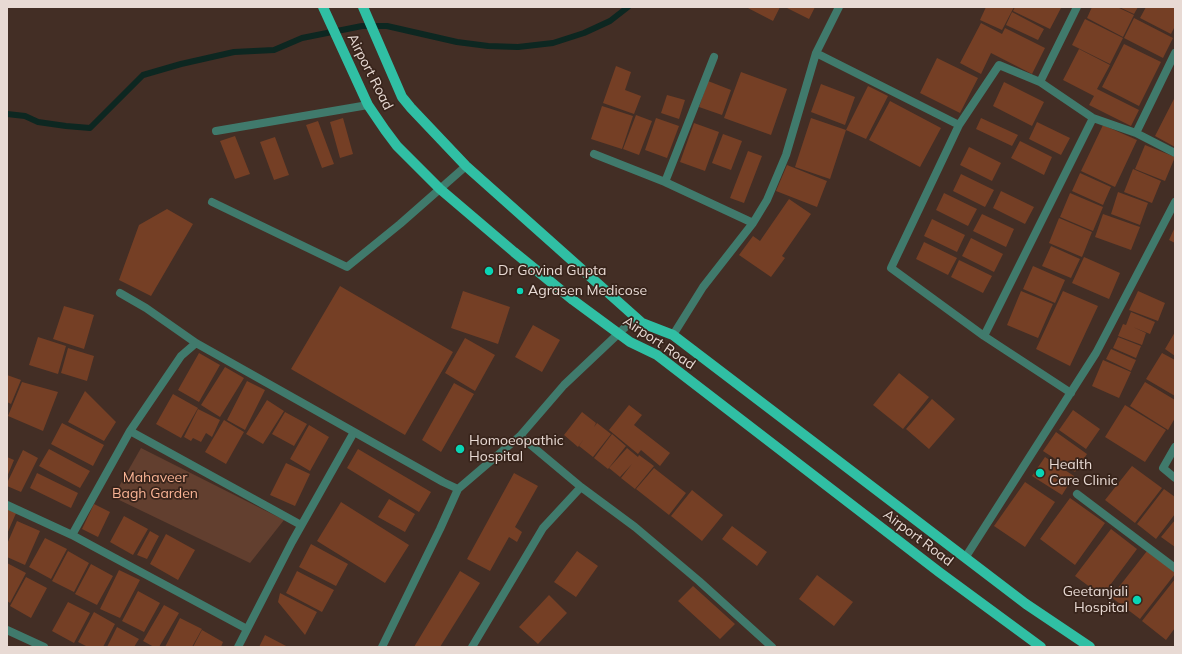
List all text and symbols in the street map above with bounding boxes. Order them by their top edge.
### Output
street label: Airport Road [344,31,396,113]
place label: Dr Govind Gupta [498,263,606,279]
marker: Dr Govind Gupta [483,265,495,277]
place label: Agrasen Medicose [528,283,647,299]
marker: Agrasen Medicose [515,286,525,296]
street label: Airport Road [620,313,698,373]
place label: Homoeopathic Hospital [469,433,564,466]
marker: Homoeopathic Hospital [454,443,466,455]
place label: Health Care Clinic [1049,457,1118,490]
marker: Health Care Clinic [1034,467,1046,479]
park label: Mahaveer Bagh Garden [112,470,198,502]
street label: Airport Road [880,506,956,570]
place label: Geetanjali Hospital [1063,584,1128,616]
marker: Geetanjali Hospital [1131,594,1143,606]

